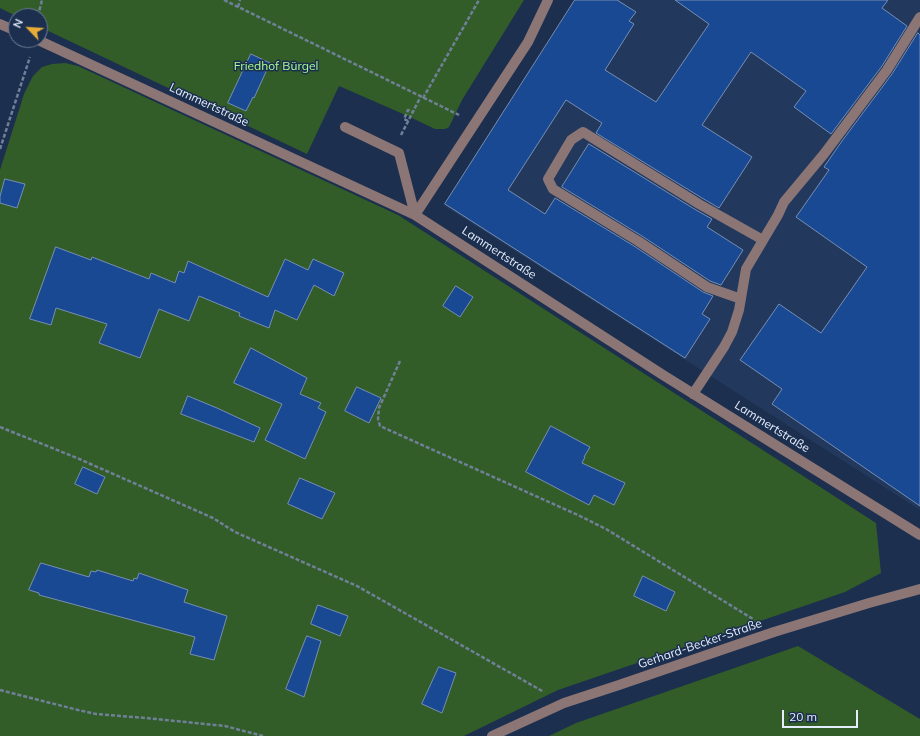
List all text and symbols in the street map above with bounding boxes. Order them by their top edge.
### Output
north arrow [8,8,48,48]
text: N [10,17,26,30]
park label: Friedhof Bürgel [234,59,318,73]
street label: Lammertstraße [167,80,251,130]
street label: Lammertstraße [459,224,539,282]
street label: Lammertstraße [732,398,812,456]
street label: Gerhard-Becker-Straße [636,616,764,672]
scale bar [784,702,860,728]
text: 20 m [789,709,817,724]

